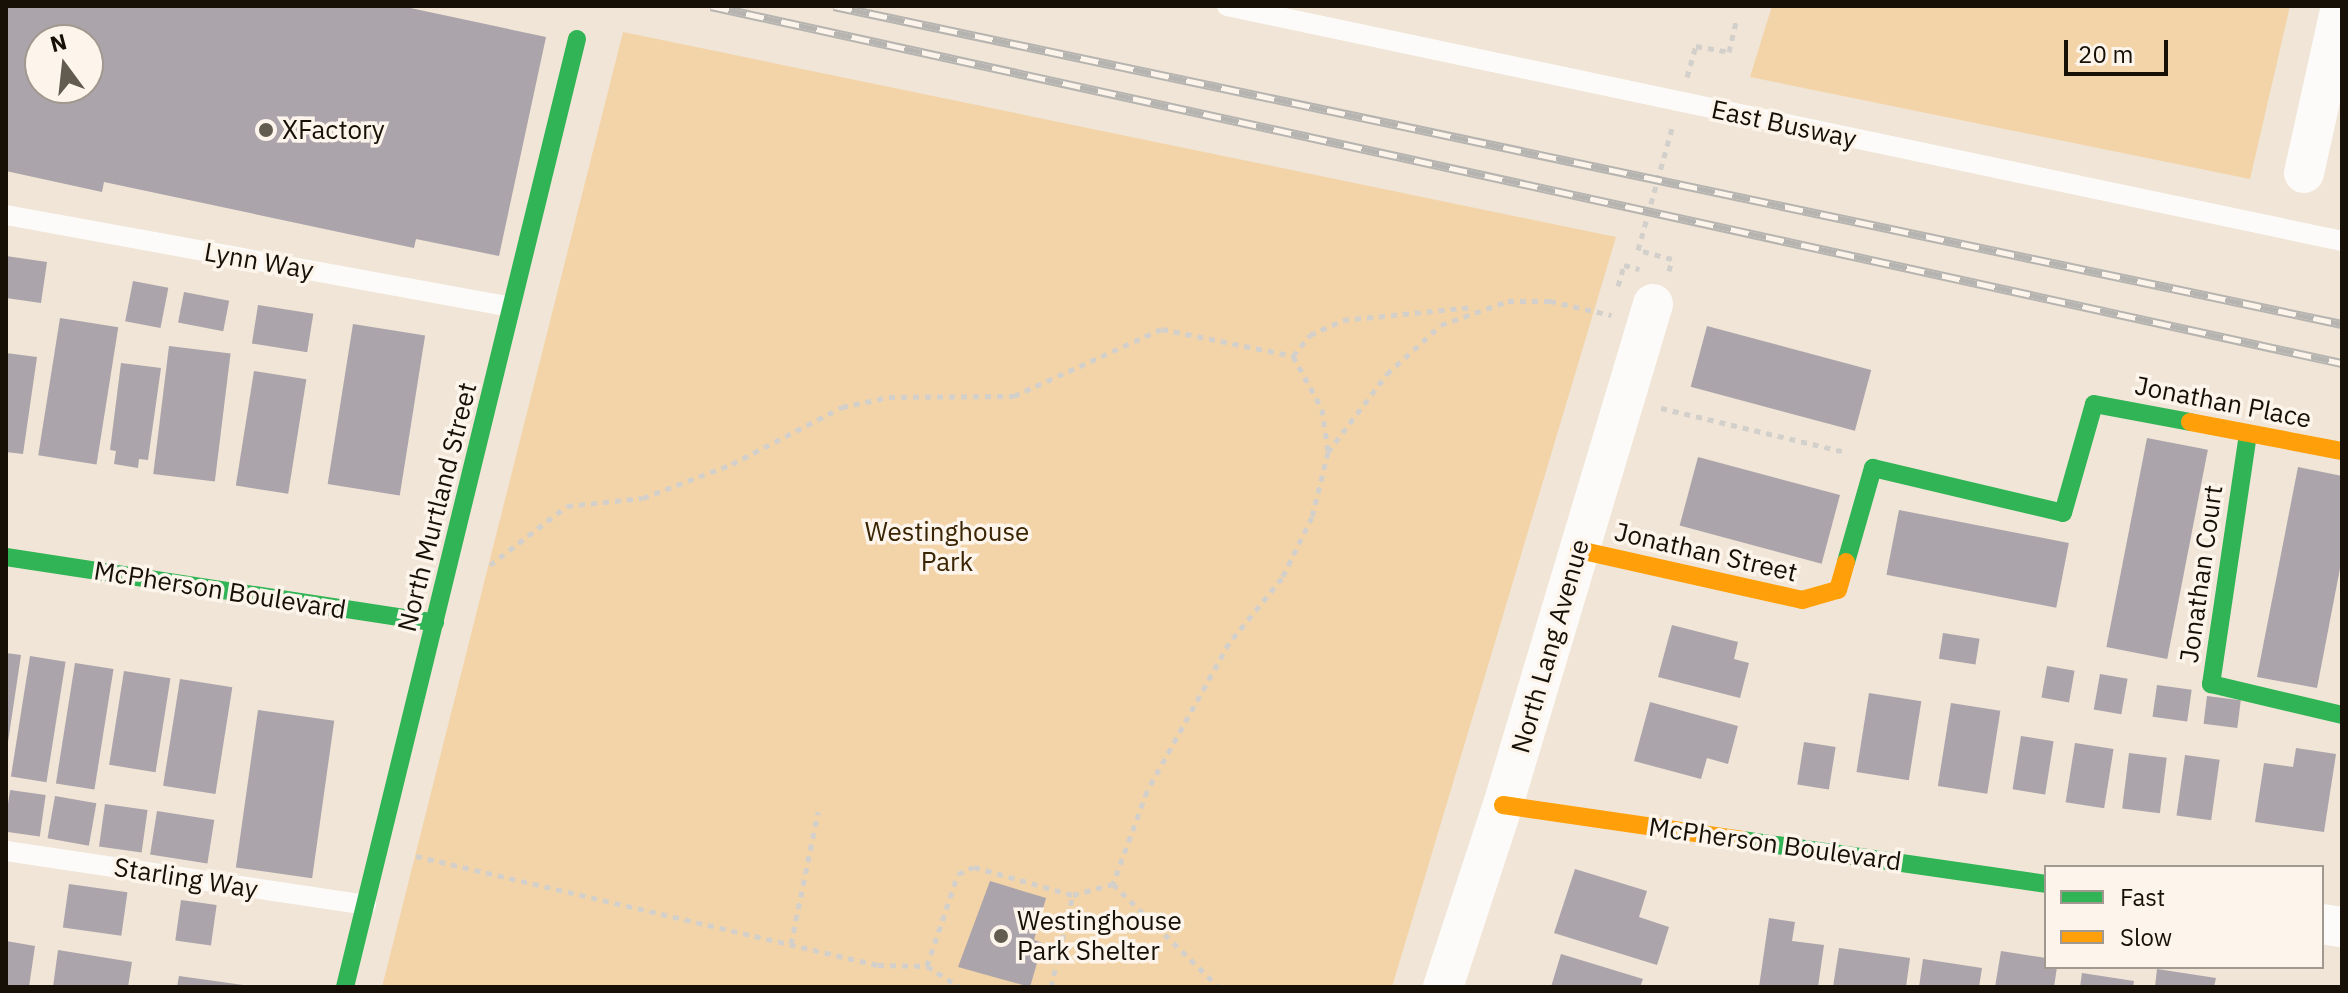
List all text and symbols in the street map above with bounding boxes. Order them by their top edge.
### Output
north arrow [24,24,104,104]
scale bar [2068,24,2172,74]
text: N [47,26,70,58]
text: 20 m [2078,38,2133,70]
street label: East Busway [1709,93,1859,155]
place label: XFactory [282,114,385,146]
marker: XFactory [257,121,275,139]
street label: Lynn Way [202,236,316,286]
street label: Jonathan Place [2132,370,2314,434]
street label: North Murtland Street [391,379,483,635]
street label: Jonathan Court [2173,483,2229,665]
park label: Westinghouse Park [865,516,1029,578]
street label: Jonathan Street [1612,516,1800,588]
street label: North Lang Avenue [1505,536,1595,756]
street label: McPherson Boulevard [92,555,348,625]
street label: McPherson Boulevard [1647,811,1903,877]
street label: Starling Way [112,851,260,905]
legend [2044,865,2324,969]
text: Fast [2120,881,2165,913]
place label: Westinghouse Park Shelter [1017,905,1182,966]
text: Slow [2120,921,2172,953]
marker: Westinghouse Park Shelter [992,927,1010,945]

